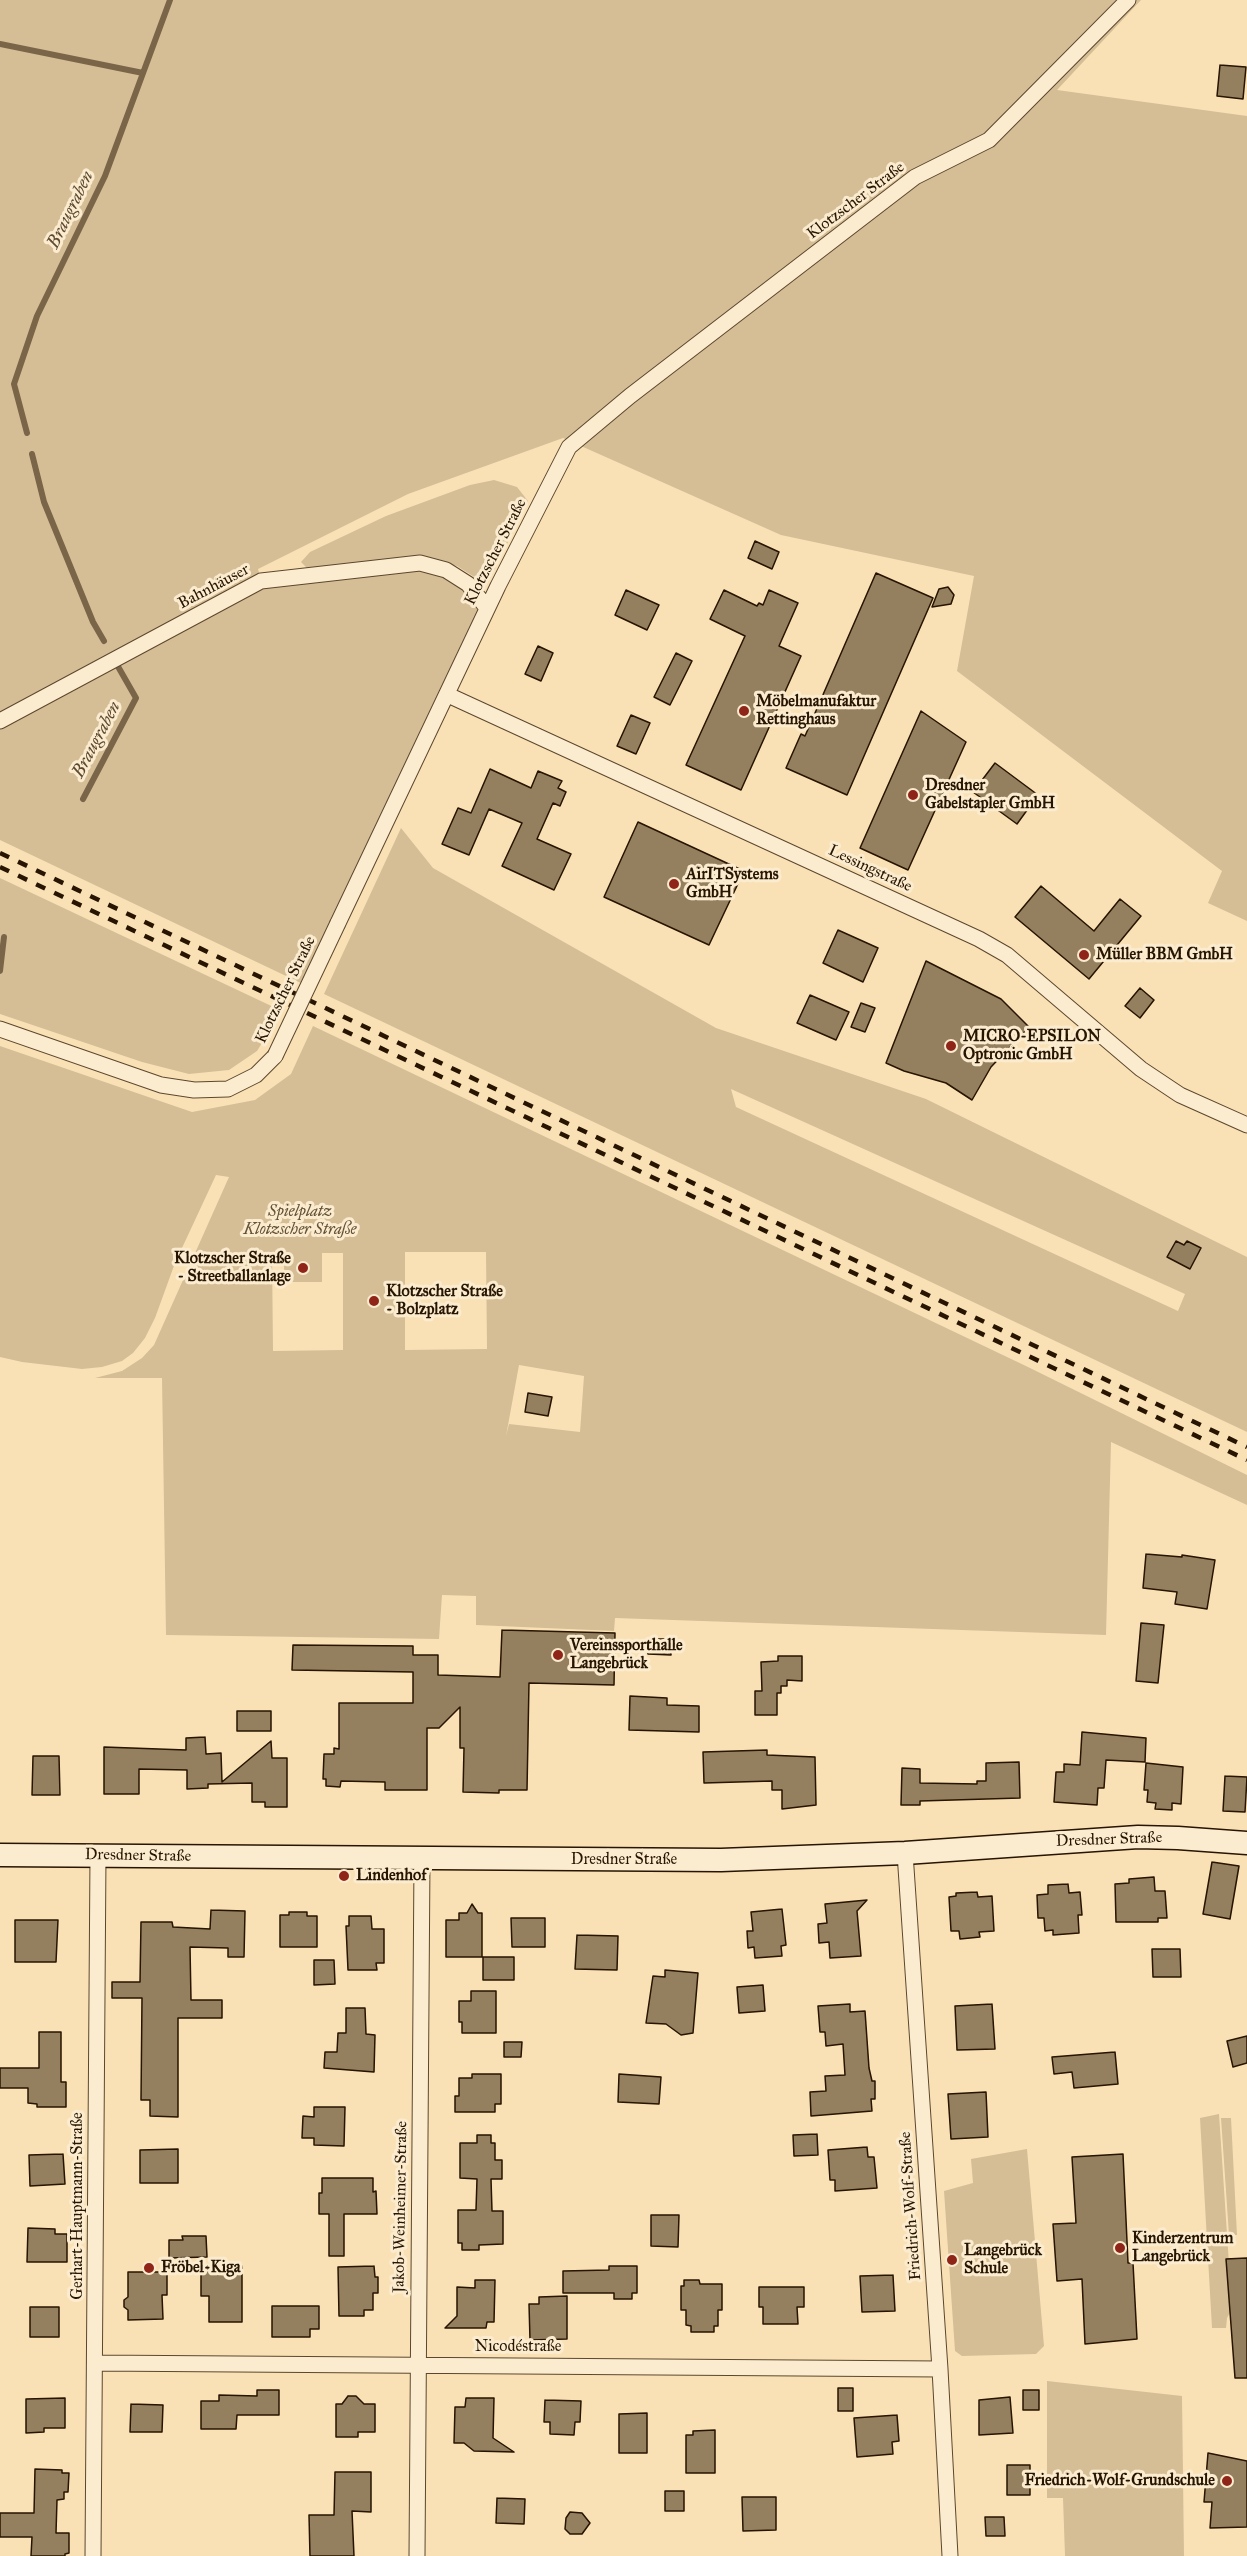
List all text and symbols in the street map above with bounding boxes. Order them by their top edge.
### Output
street label: Klotzscher Straße [804,158,908,244]
water label: Braugraben [43,168,99,252]
street label: Klotzscher Straße [461,496,531,608]
street label: Bahnhäuser [175,560,253,614]
place label: Möbelmanufaktur Rettinghaus [756,692,876,730]
water label: Braugraben [68,698,126,782]
marker: Möbelmanufaktur Rettinghaus [737,704,751,718]
place label: Dresdner Gabelstapler GmbH [925,776,1055,814]
marker: Dresdner Gabelstapler GmbH [906,788,920,802]
street label: Lessingstraße [825,841,915,897]
place label: AirITSystems GmbH [686,865,779,903]
marker: AirITSystems GmbH [667,877,681,891]
street label: Klotzscher Straße [252,933,320,1047]
place label: Müller BBM GmbH [1096,945,1233,965]
marker: Müller BBM GmbH [1077,948,1091,962]
place label: MICRO-EPSILON Optronic GmbH [963,1027,1101,1065]
marker: MICRO-EPSILON Optronic GmbH [944,1039,958,1053]
park label: Spielplatz Klotzscher Straße [244,1202,356,1240]
place label: Klotzscher Straße - Streetballanlage [174,1249,291,1287]
marker: Klotzscher Straße - Streetballanlage [296,1261,310,1275]
place label: Klotzscher Straße - Bolzplatz [386,1282,503,1320]
marker: Klotzscher Straße - Bolzplatz [367,1294,381,1308]
place label: Vereinssporthalle Langebrück [570,1636,683,1674]
marker: Vereinssporthalle Langebrück [551,1648,565,1662]
street label: Dresdner Straße [1056,1829,1162,1851]
street label: Dresdner Straße [85,1845,191,1867]
street label: Dresdner Straße [571,1850,677,1870]
place label: Lindenhof [356,1866,427,1886]
marker: Lindenhof [337,1869,351,1883]
street label: Gerhart-Hauptmann-Straße [68,2112,88,2300]
street label: Jakob-Weinheimer-Straße [390,2121,412,2293]
street label: Friedrich-Wolf-Straße [896,2131,926,2281]
place label: Kinderzentrum Langebrück [1132,2229,1233,2267]
place label: Langebrück Schule [964,2241,1042,2279]
marker: Kinderzentrum Langebrück [1113,2241,1127,2255]
marker: Langebrück Schule [945,2253,959,2267]
place label: Fröbel-Kiga [161,2258,240,2278]
marker: Fröbel-Kiga [142,2261,156,2275]
street label: Nicodéstraße [475,2337,561,2357]
place label: Friedrich-Wolf-Grundschule [1025,2471,1215,2491]
marker: Friedrich-Wolf-Grundschule [1220,2474,1234,2488]

